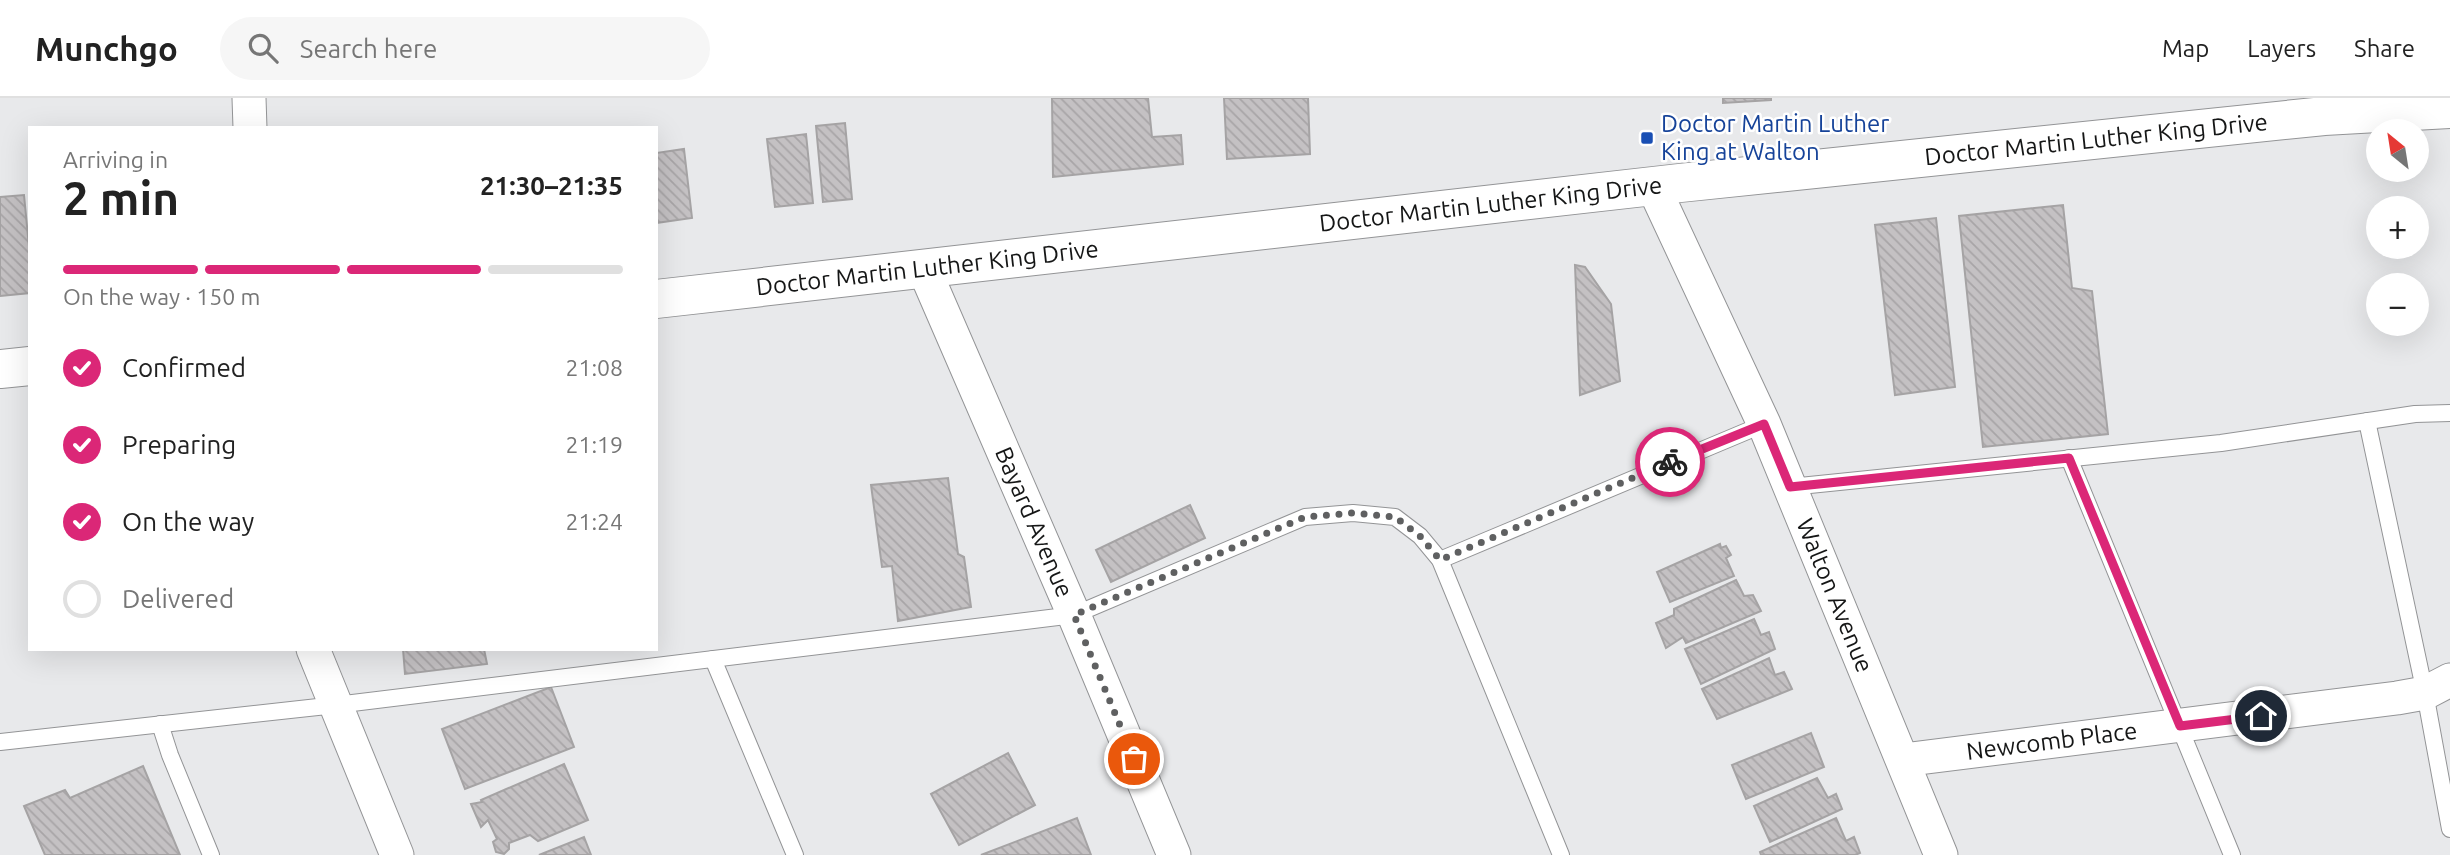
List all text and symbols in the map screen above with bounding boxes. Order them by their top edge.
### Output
search box [220,17,710,80]
icon: search [244,29,282,67]
text: Munchgo [35,30,178,67]
text: Search here [300,34,437,63]
text: Map [2162,35,2209,62]
text: Layers [2247,35,2316,62]
text: Share [2354,35,2415,62]
street label: Doctor Martin Luther King Drive [1923,108,2269,170]
place label: Doctor Martin Luther King at Walton [1661,110,1889,165]
north arrow [2366,119,2429,182]
map controls [2366,119,2429,336]
marker: Doctor Martin Luther King at Walton [1639,130,1655,146]
text: Arriving in [63,147,168,172]
text: 21:30–21:35 [480,171,623,200]
street label: Doctor Martin Luther King Drive [1318,171,1663,237]
text: 2 min [63,172,179,224]
button: + [2366,196,2429,259]
street label: Doctor Martin Luther King Drive [754,235,1100,301]
button: − [2366,273,2429,336]
text: On the way · 150 m [63,284,260,309]
icon: check [63,349,101,387]
text: Confirmed [122,353,246,382]
text: 21:08 [565,355,623,380]
icon: check [63,426,101,464]
courier [1635,427,1705,497]
text: Preparing [122,430,236,459]
text: 21:19 [565,432,623,457]
street label: Bayard Avenue [990,443,1079,601]
icon: bike [1651,443,1689,481]
icon: check [63,503,101,541]
text: On the way [122,507,254,536]
text: 21:24 [565,509,623,534]
street label: Walton Avenue [1791,514,1879,676]
text: Delivered [122,584,234,613]
pin [2231,686,2291,746]
icon: home [2242,697,2280,735]
street label: Newcomb Place [1965,717,2139,765]
pin [1104,729,1164,789]
icon: bag [1115,740,1153,778]

